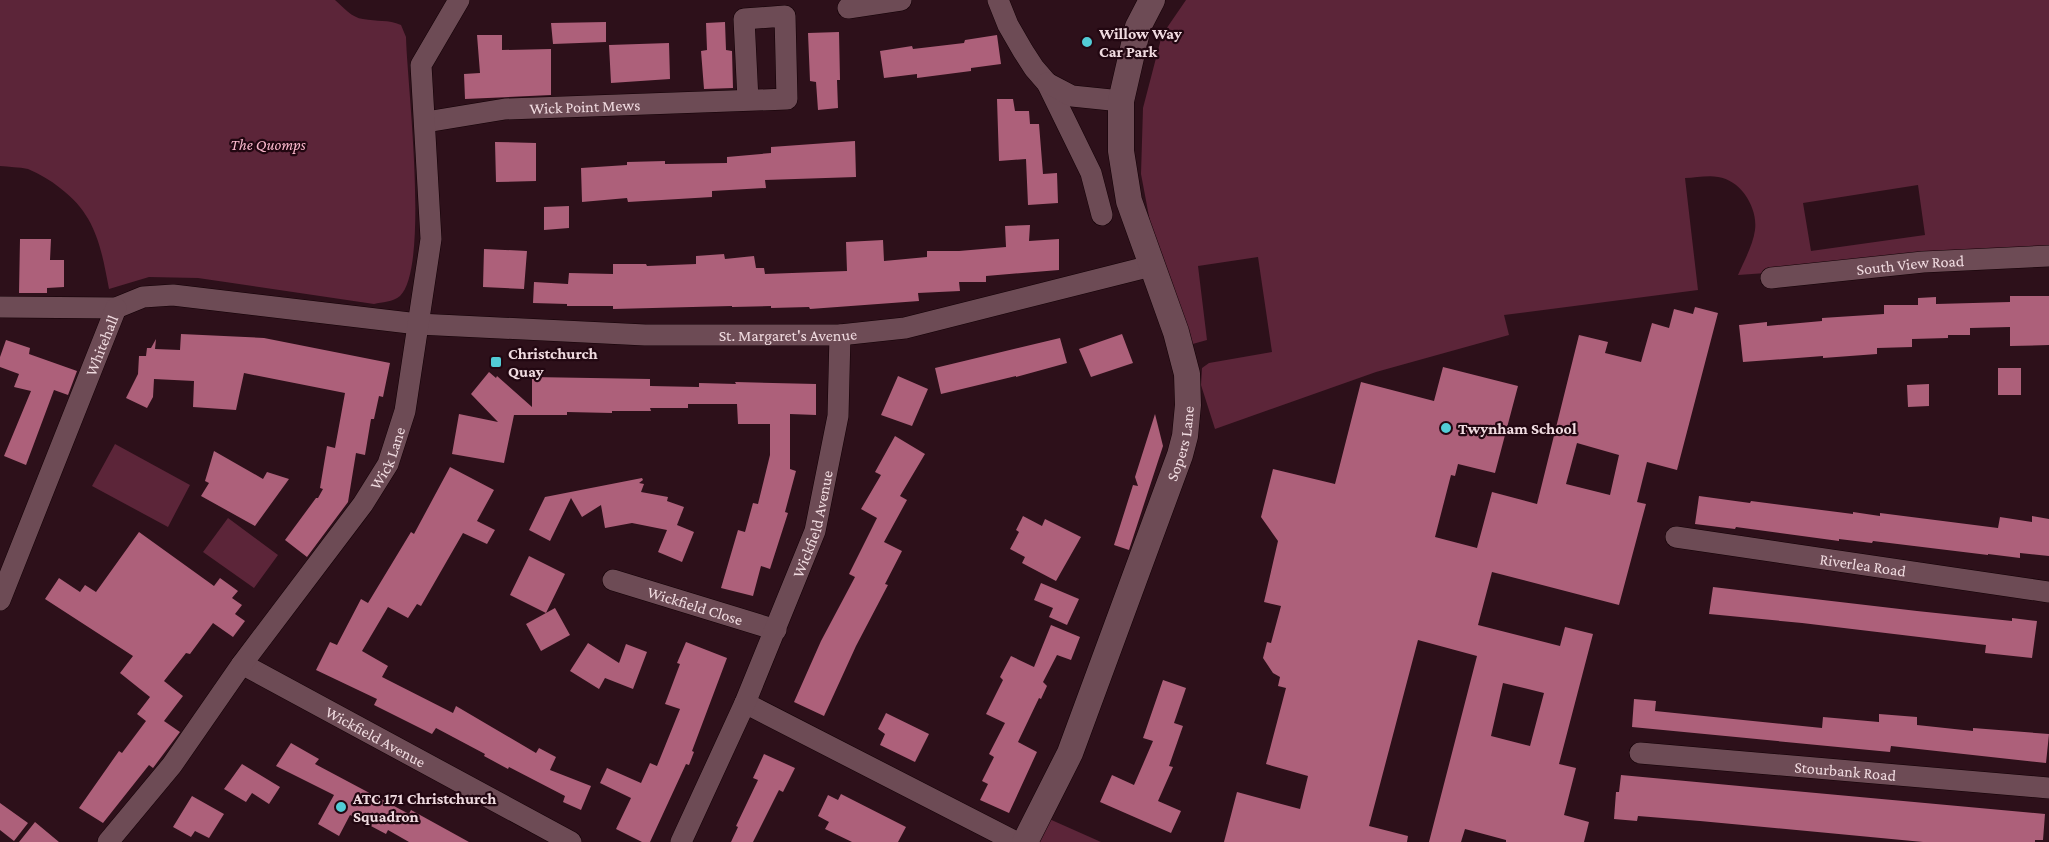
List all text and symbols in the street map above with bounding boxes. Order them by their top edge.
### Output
place label: Willow Way Car Park [1098,25,1182,60]
marker: Willow Way Car Park [1080,35,1094,49]
street label: Wick Point Mews [529,96,641,117]
park label: The Quomps [230,136,306,154]
street label: South View Road [1856,252,1965,277]
street label: Whitehall [81,312,121,378]
street label: St. Margaret's Avenue [719,325,858,345]
place label: Christchurch Quay [508,345,598,380]
marker: Christchurch Quay [489,355,503,369]
street label: Sopers Lane [1163,405,1196,483]
place label: Twynham School [1458,420,1577,437]
marker: Twynham School [1439,421,1453,435]
street label: Wick Lane [366,425,408,492]
street label: Wickfield Avenue [789,469,835,580]
street label: Riverlea Road [1819,550,1908,579]
street label: Wickfield Close [645,583,745,628]
street label: Wickfield Avenue [323,702,429,770]
street label: Stourbank Road [1794,758,1897,783]
place label: ATC 171 Christchurch Squadron [352,790,496,825]
marker: ATC 171 Christchurch Squadron [334,800,348,814]

